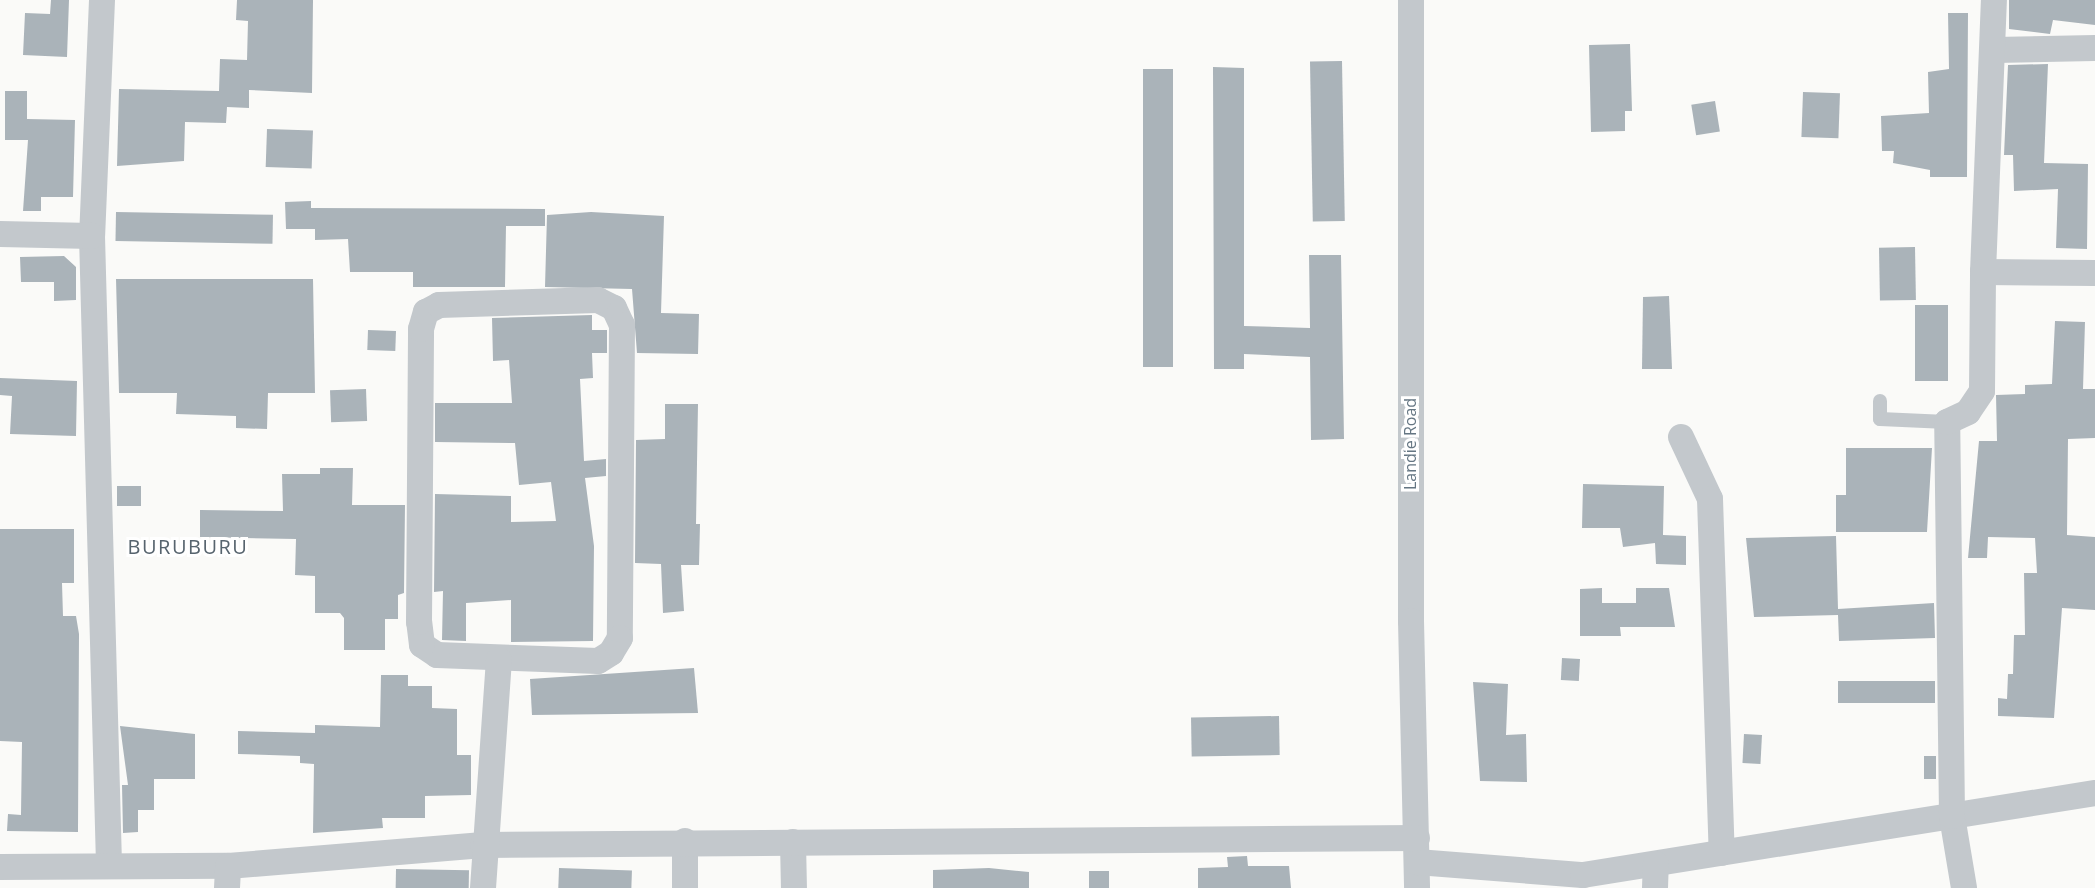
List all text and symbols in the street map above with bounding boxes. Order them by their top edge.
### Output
street label: Landie Road [1400,398,1420,490]
district label: BURUBURU [128,534,248,558]

